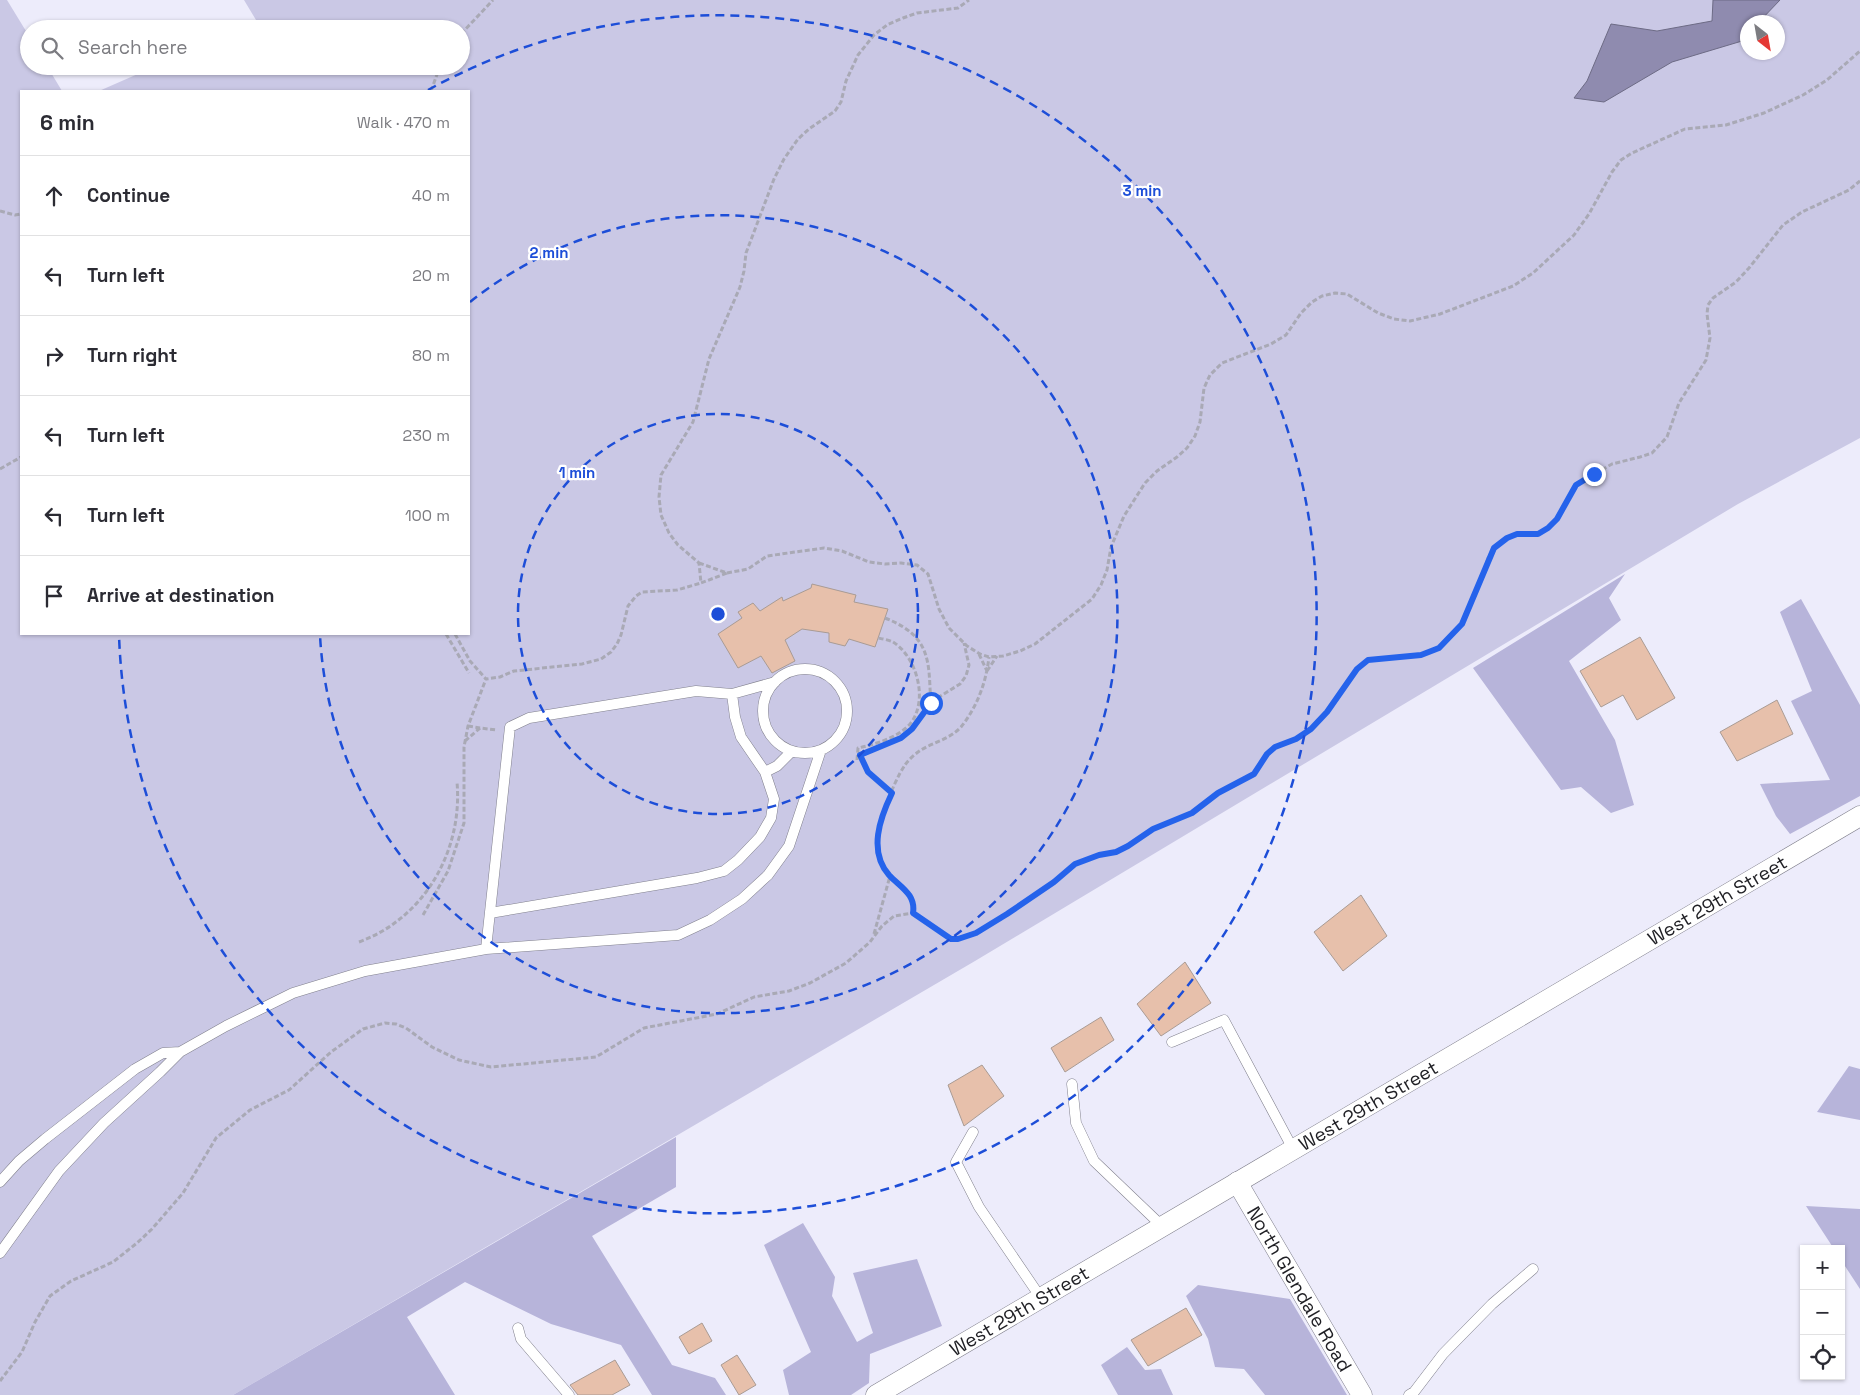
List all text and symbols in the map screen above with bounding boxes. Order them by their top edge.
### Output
north arrow [1740,15,1785,60]
search box [20,20,470,75]
icon: search [38,34,66,62]
text: Search here [78,35,188,60]
text: 6 min [40,109,95,136]
text: Walk · 470 m [357,112,450,133]
text: 3 min [1123,181,1161,200]
icon: ahead [40,182,68,210]
text: Continue [87,183,170,208]
text: 40 m [412,185,450,206]
text: 2 min [530,243,568,262]
icon: left [40,262,68,290]
text: Turn left [87,263,165,288]
text: 20 m [412,265,450,286]
icon: right [40,342,68,370]
text: Turn right [87,343,177,368]
text: 80 m [412,345,450,366]
icon: left [40,422,68,450]
text: Turn left [87,423,165,448]
text: 230 m [403,425,450,446]
text: 1 min [559,463,595,482]
route end [1583,463,1606,486]
icon: left [40,502,68,530]
text: Turn left [87,503,165,528]
text: 100 m [405,505,450,526]
icon: arrive [40,582,68,610]
text: Arrive at destination [87,583,275,608]
centre of rings [709,605,727,623]
route start [920,692,943,715]
street label: West 29th Street [1643,849,1791,951]
street label: West 29th Street [1294,1055,1442,1156]
street label: North Glendale Road [1242,1202,1358,1376]
map controls [1800,1245,1845,1380]
button: + [1800,1245,1845,1290]
street label: West 29th Street [945,1260,1093,1362]
button: − [1800,1290,1845,1335]
button: locate [1800,1335,1845,1380]

